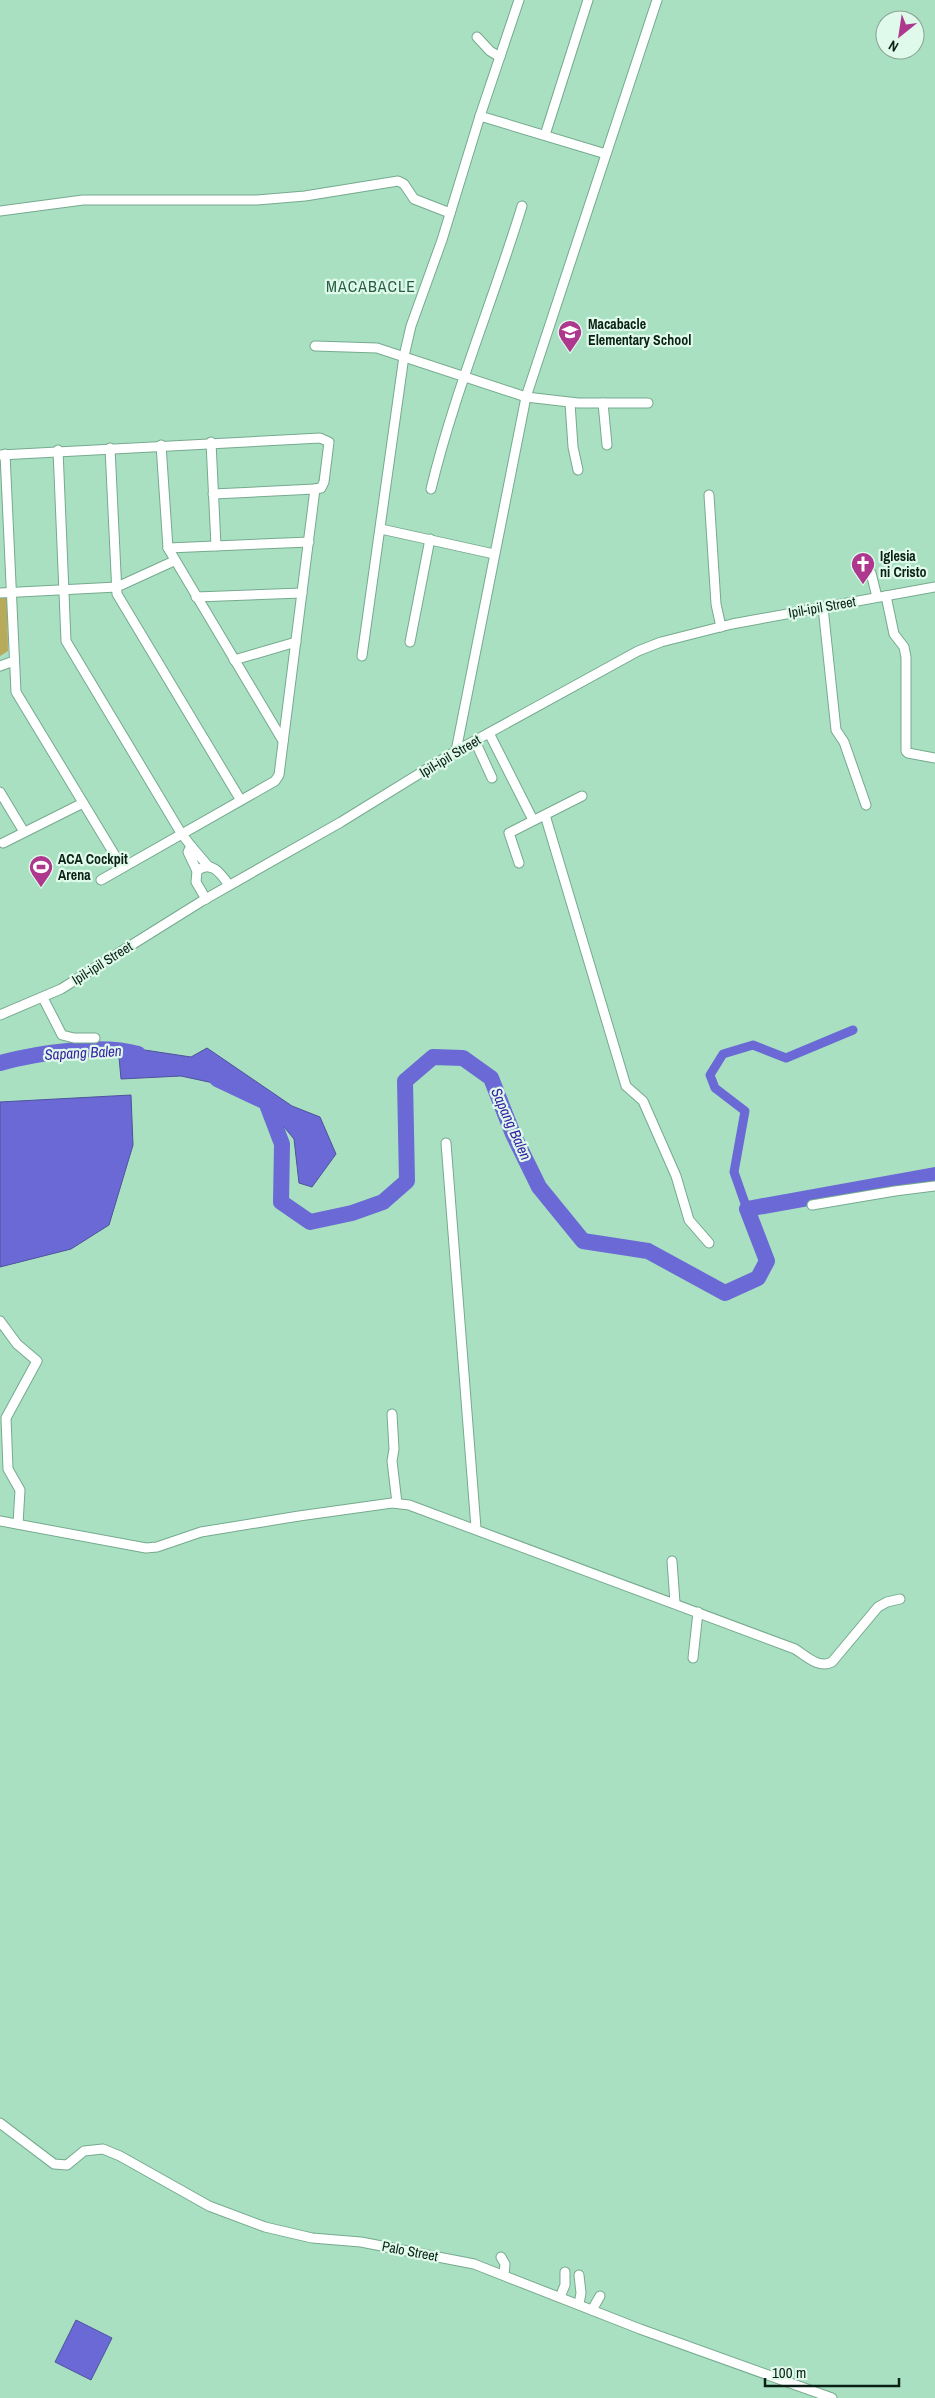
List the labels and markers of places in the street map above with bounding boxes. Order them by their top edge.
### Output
place label: Macabacle Elementary School [588,315,691,349]
school or university icon: Macabacle Elementary School [557,319,583,353]
place label: Iglesia ni Cristo [880,547,927,581]
church icon: Iglesia ni Cristo [850,551,876,585]
place label: ACA Cockpit Arena [58,850,128,884]
sports icon: ACA Cockpit Arena [28,854,54,888]

